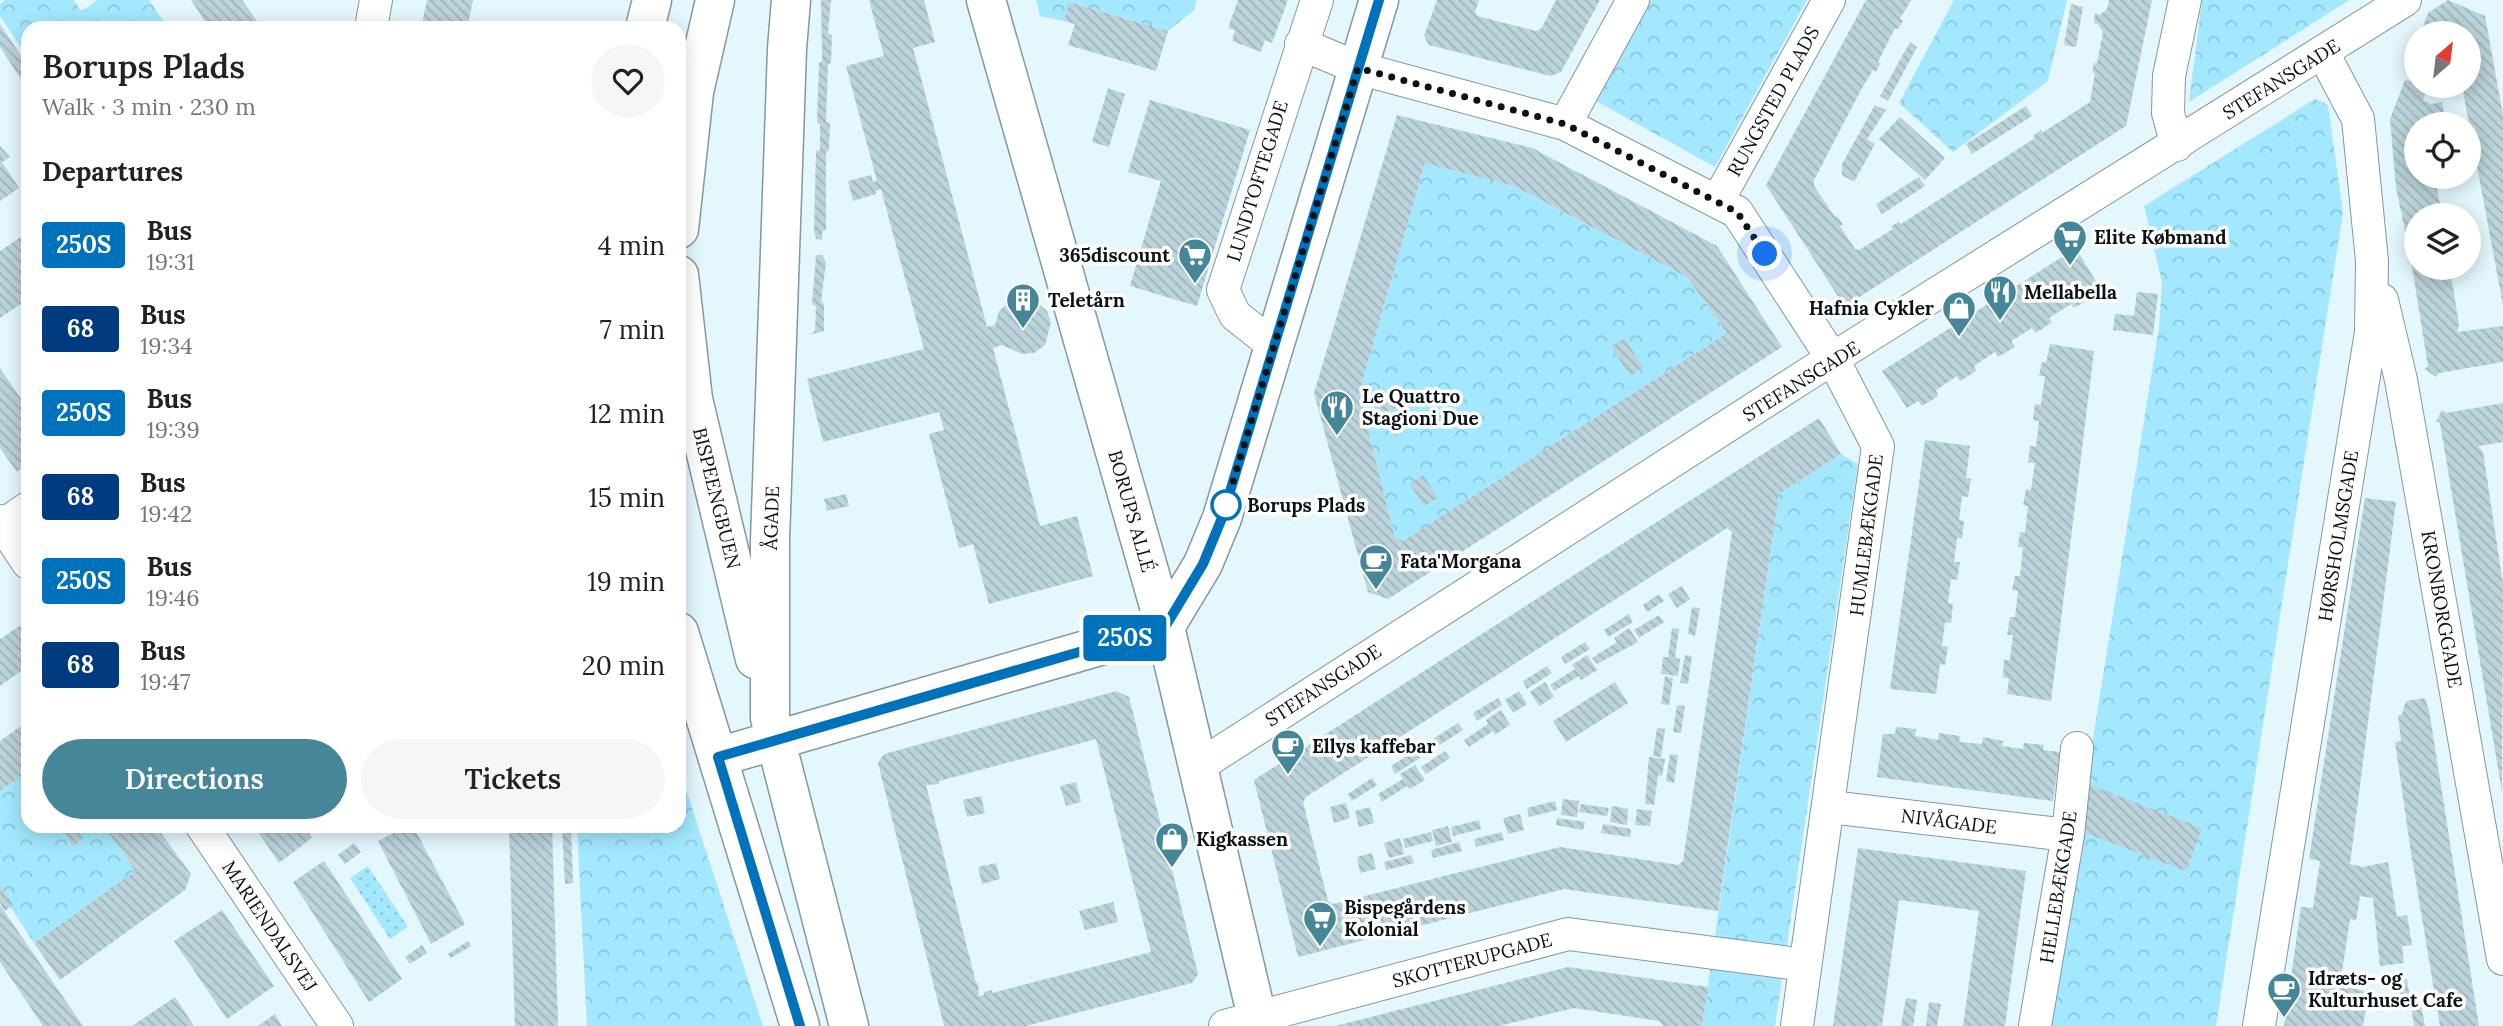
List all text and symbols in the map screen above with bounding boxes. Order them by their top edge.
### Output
north arrow [2404,21,2482,98]
map controls [2404,21,2481,280]
street label: RUNGSTED PLADS [1722,22,1824,180]
street label: STEFANSGADE [2218,33,2344,125]
button: heart [591,44,665,118]
text: Borups Plads [42,45,245,87]
text: Walk · 3 min · 230 m [42,92,256,121]
street label: LUNDTOFTEGADE [1221,97,1293,265]
button: locate [2404,112,2481,189]
text: Departures [42,155,183,188]
button: layers [2404,203,2481,280]
text: Bus [146,214,192,247]
supermarket icon: Elite Købmand [2051,218,2089,267]
place label: Elite Købmand [2094,225,2226,249]
text: 250S [56,229,111,260]
text: 4 min [598,229,665,262]
supermarket icon: 365discount [1176,236,1214,285]
your location [1747,236,1782,271]
place label: 365discount [1059,243,1171,267]
text: 19:31 [146,247,195,276]
restaurant icon: Mellabella [1981,273,2019,322]
place label: Mellabella [2024,280,2117,304]
building icon: Teletårn [1004,281,1042,330]
place label: Teletårn [1048,288,1125,312]
shop icon: Hafnia Cykler [1940,289,1978,338]
place label: Hafnia Cykler [1809,296,1934,320]
text: Bus [140,298,186,331]
text: 68 [67,313,94,344]
text: 7 min [600,313,665,346]
text: 19:34 [140,331,193,360]
street label: STEFANSGADE [1738,335,1864,427]
text: Bus [146,382,192,415]
place label: Le Quattro Stagioni Due [1362,384,1479,430]
restaurant icon: Le Quattro Stagioni Due [1318,388,1356,437]
text: 250S [56,397,111,428]
text: 12 min [588,397,665,430]
text: 19:39 [146,415,200,444]
street label: BISPEENGBUEN [688,425,746,571]
street label: BORUPS ALLÉ [1103,447,1161,575]
street label: HØRSHOLMSGADE [2313,449,2363,623]
street label: HUMLEBÆKGADE [1844,453,1888,617]
text: Bus [140,466,186,499]
text: 68 [67,481,94,512]
text: 15 min [588,481,665,514]
street label: ÅGADE [758,486,784,551]
marker: Borups Plads [1211,490,1241,520]
place label: Borups Plads [1247,493,1365,517]
text: 19:42 [140,499,192,528]
street label: KRONBORGGADE [2416,528,2468,690]
cafe icon: Fata'Morgana [1357,542,1395,591]
place label: Fata'Morgana [1400,549,1521,573]
text: Bus [146,550,192,583]
text: 250S [56,565,111,596]
text: 19 min [587,565,665,598]
text: 19:46 [146,583,200,612]
line badge: 250S [1076,615,1174,661]
text: 250S [1097,622,1153,653]
text: Bus [140,634,186,667]
street label: STEFANSGADE [1260,639,1386,731]
text: 68 [67,649,94,680]
text: 20 min [582,649,665,682]
text: 19:47 [140,667,191,696]
cafe icon: Ellys kaffebar [1269,727,1307,776]
place label: Ellys kaffebar [1312,734,1436,758]
button: Directions [42,739,347,819]
button: Tickets [361,739,665,819]
street label: NIVÅGADE [1900,803,1998,839]
street label: HELLEBÆKGADE [2034,809,2082,965]
shop icon: Kigkassen [1153,820,1191,869]
place label: Kigkassen [1196,827,1288,851]
street label: MARIENDALSVEJ [217,856,323,996]
place label: Bispegårdens Kolonial [1344,895,1466,941]
supermarket icon: Bispegårdens Kolonial [1301,899,1339,948]
street label: SKOTTERUPGADE [1390,927,1554,993]
place label: Idræts- og Kulturhuset Cafe [2308,966,2463,1012]
cafe icon: Idræts- og Kulturhuset Cafe [2265,970,2303,1019]

